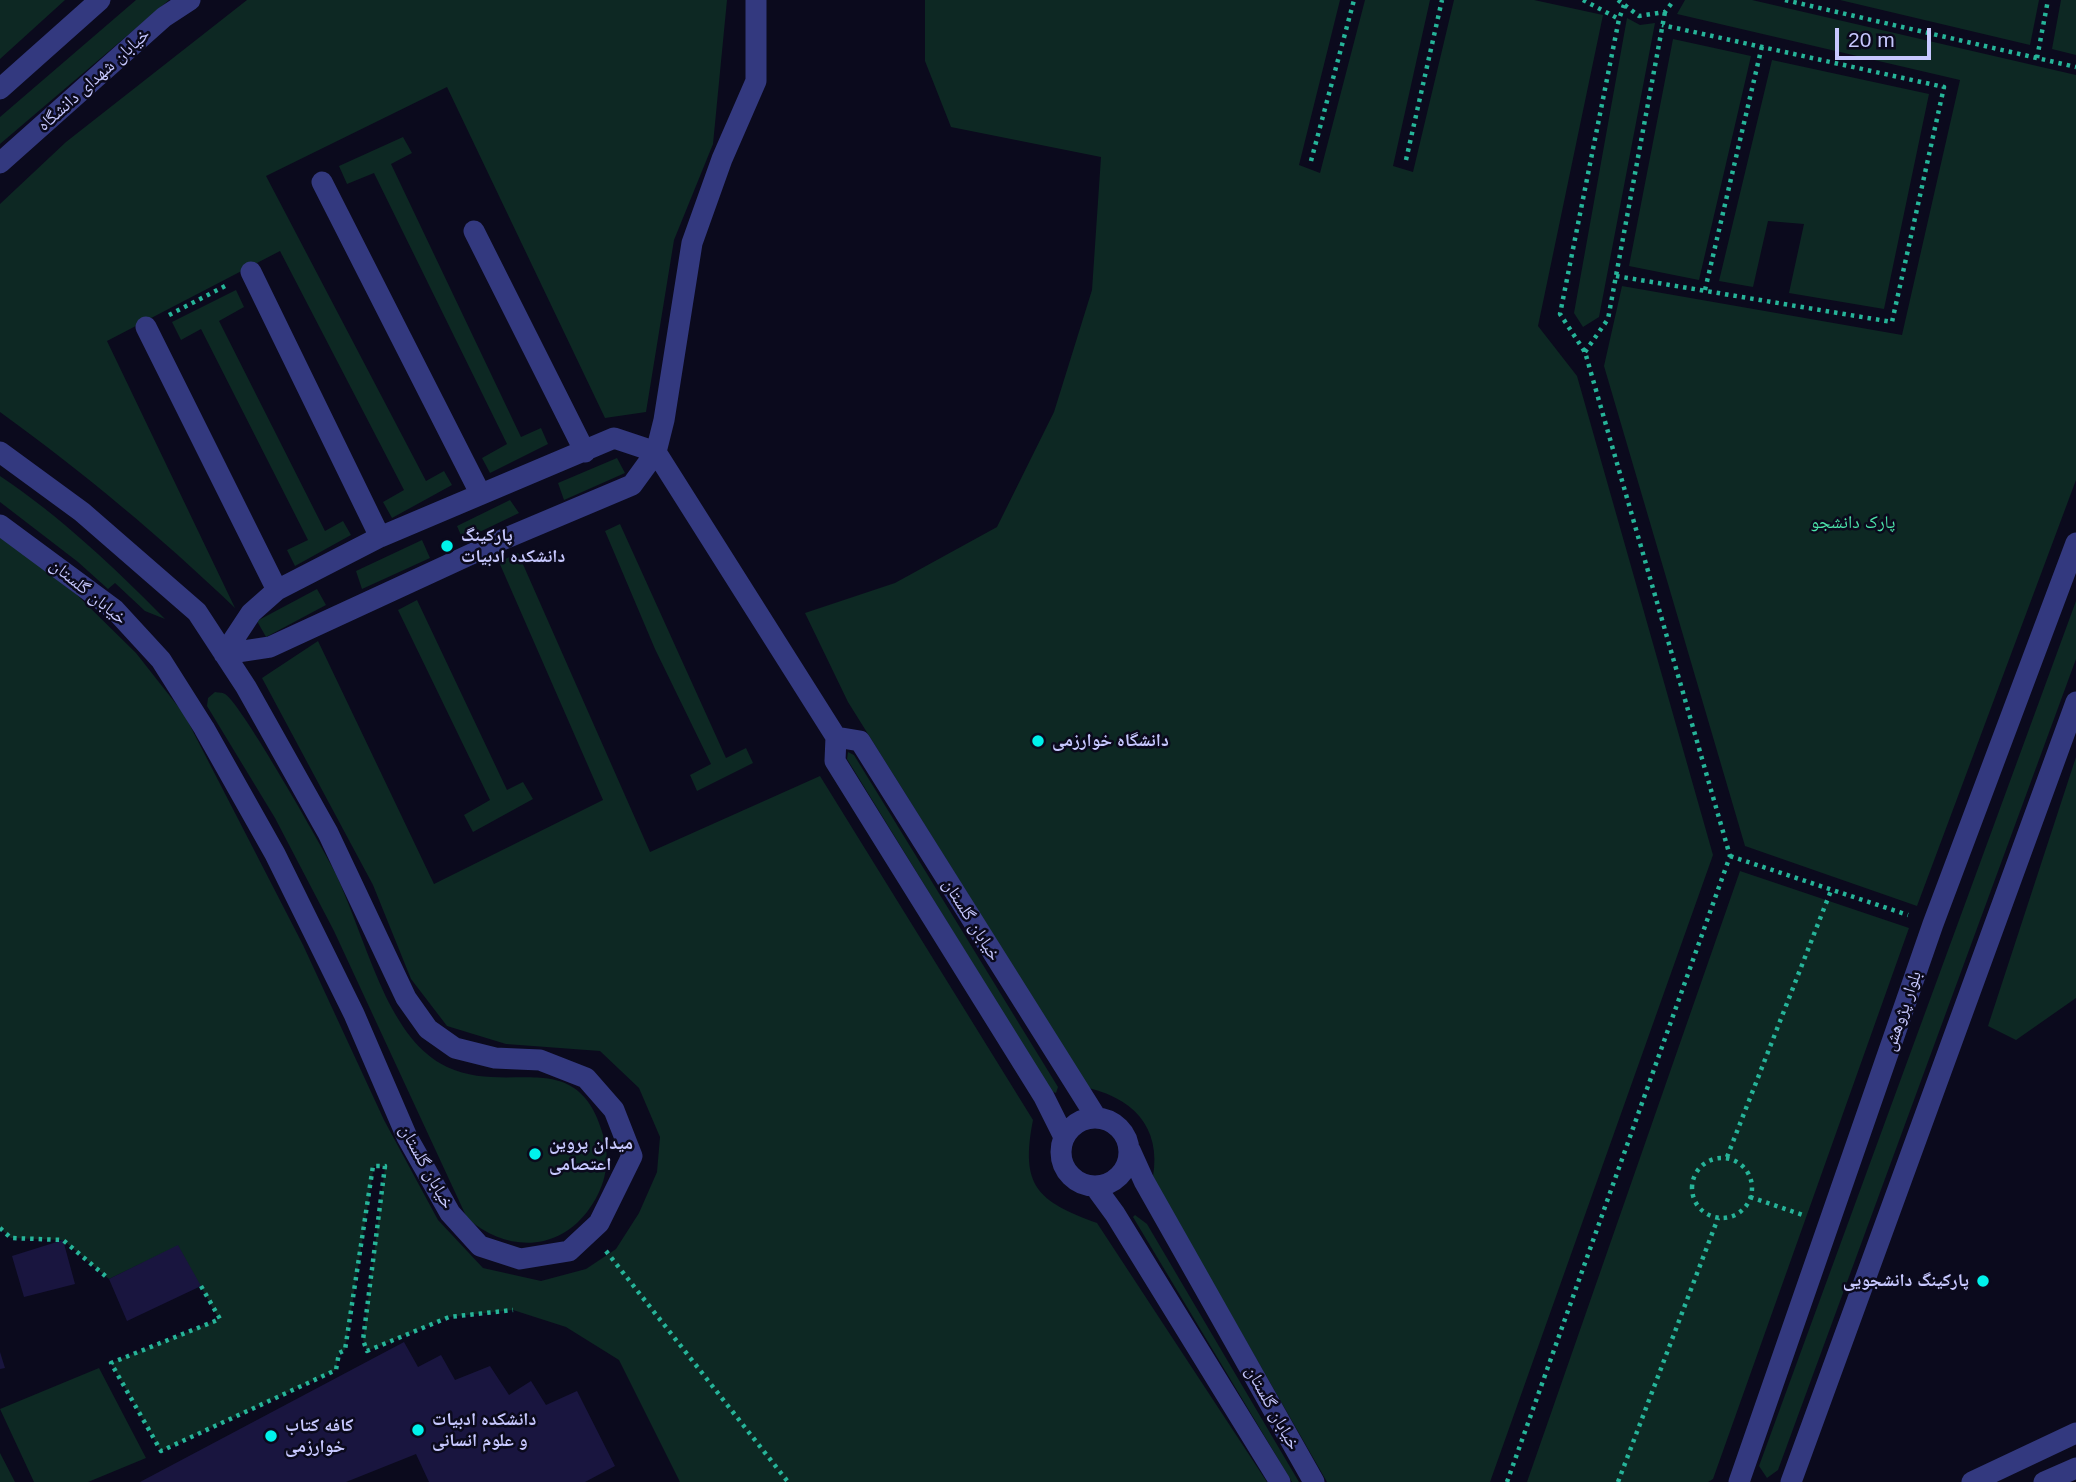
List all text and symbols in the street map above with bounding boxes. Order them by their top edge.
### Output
scale bar [1838,14,1934,58]
street label: خیابان شهدای دانشگاه [33,24,155,136]
text: 20 m [1848,28,1895,51]
park label: پارک دانشجو [1811,512,1895,534]
place label: پارکینگ دانشکده ادبیات [461,525,565,568]
marker: پارکینگ دانشکده ادبیات [439,538,455,554]
street label: خیابان گلستان [45,554,131,630]
place label: دانشگاه خوارزمی [1052,730,1169,752]
marker: دانشگاه خوارزمی [1030,733,1046,749]
street label: خیابان گلستان [937,875,1005,965]
street label: بلوار پژوهش [1879,968,1927,1054]
street label: خیابان گلستان [394,1121,458,1213]
place label: میدان پروین اعتصامی [549,1133,633,1176]
marker: میدان پروین اعتصامی [527,1146,543,1162]
place label: پارکینگ دانشجویی [1843,1270,1969,1292]
marker: پارکینگ دانشجویی [1975,1273,1991,1289]
street label: خیابان گلستان [1240,1362,1304,1454]
place label: دانشکده ادبیات و علوم انسانی [432,1409,536,1452]
place label: کافه کتاب خوارزمی [285,1415,353,1458]
marker: دانشکده ادبیات و علوم انسانی [410,1422,426,1438]
marker: کافه کتاب خوارزمی [263,1428,279,1444]

